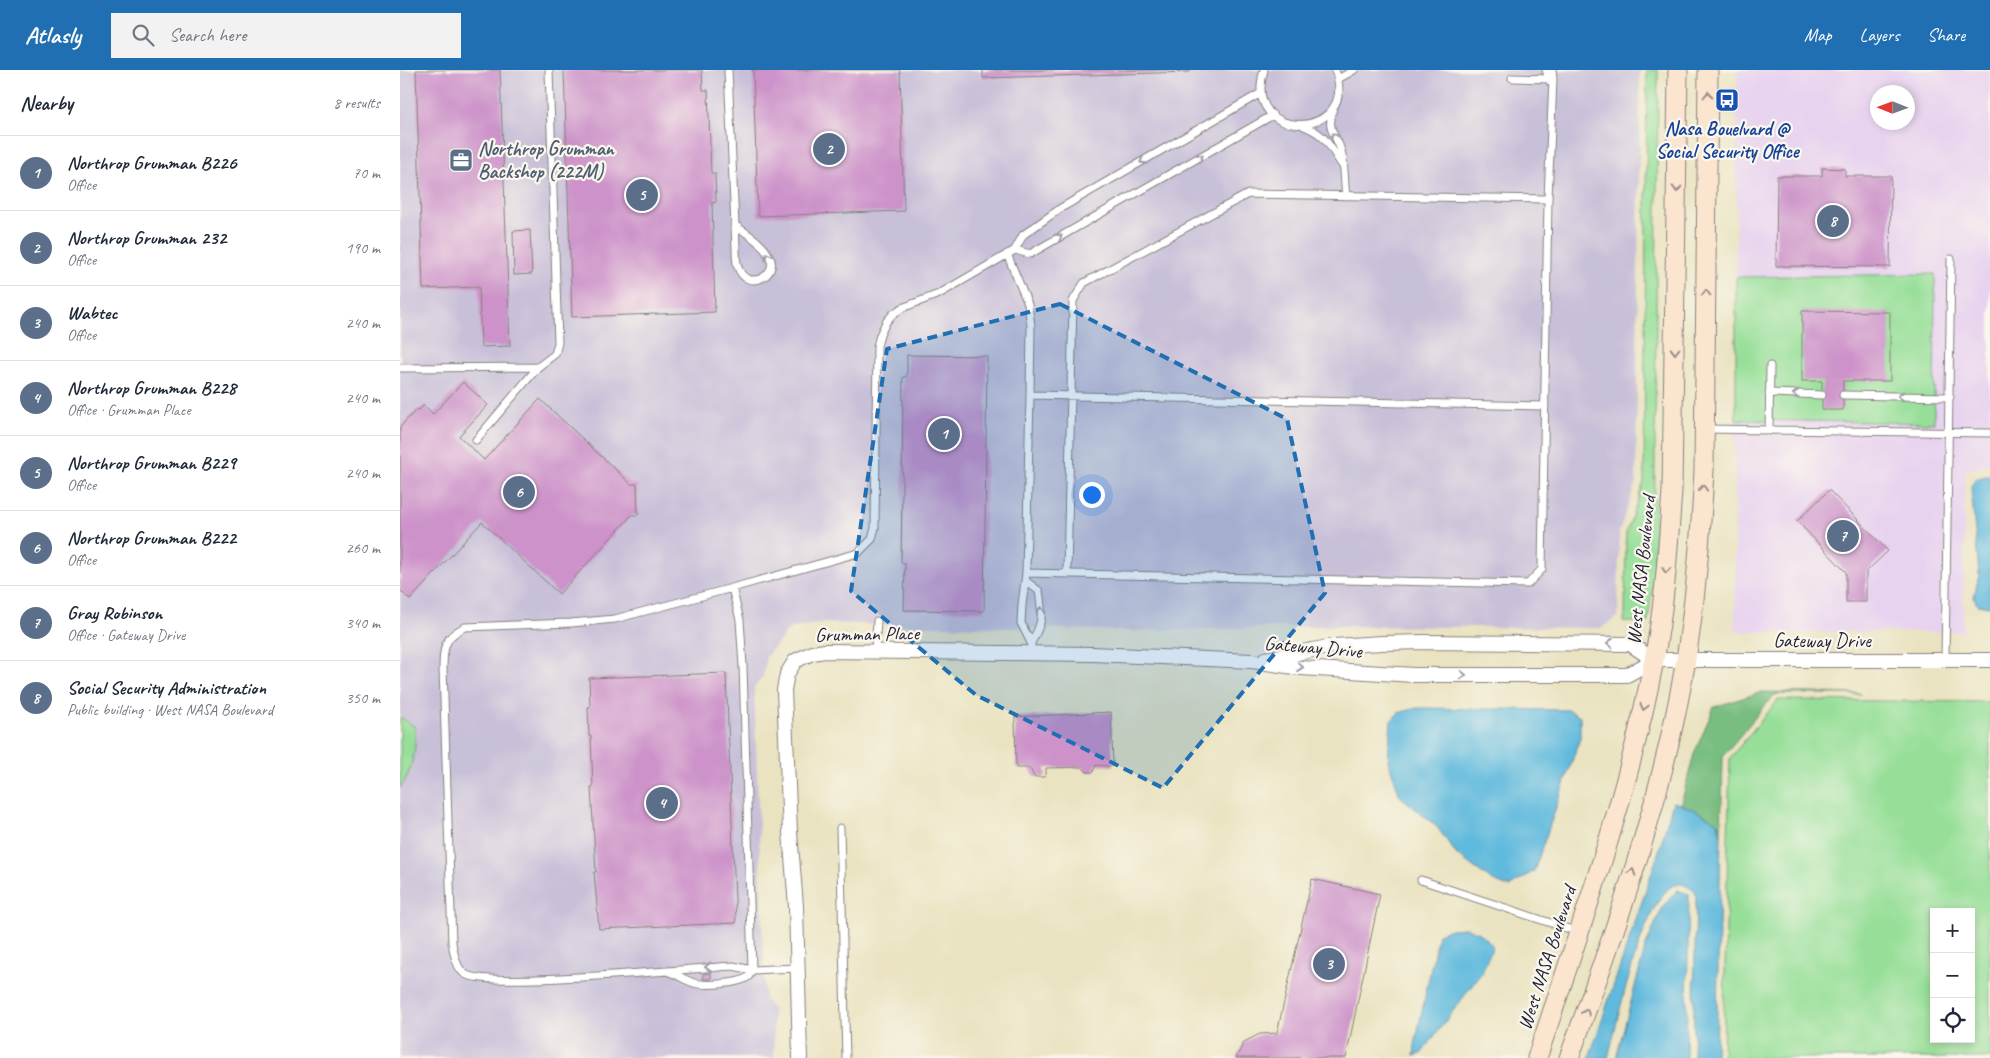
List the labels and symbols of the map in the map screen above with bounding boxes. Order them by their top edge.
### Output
north arrow [1870,85,1915,130]
bus stop icon: Nasa Bouelvard @ Social Security Office [1714,87,1740,113]
one-way arrow [1703,90,1713,98]
place label: Nasa Bouelvard @ Social Security Office [1656,116,1801,164]
pin: 2 [813,130,845,168]
one-way arrow [1330,132,1341,141]
place label: Northrop Grumman Backshop (222M) [478,136,616,184]
office icon: Northrop Grumman Backshop (222M) [448,147,474,173]
one-way arrow [1195,154,1204,164]
one-way arrow [1139,155,1148,165]
pin: 5 [626,176,658,214]
one-way arrow [1672,185,1682,193]
pin: 8 [1817,202,1849,240]
one-way arrow [1053,234,1062,244]
one-way arrow [764,253,774,262]
one-way arrow [1701,289,1711,296]
one-way arrow [1670,348,1680,355]
one-way arrow [1791,389,1799,399]
one-way arrow [1897,391,1904,401]
pin: 1 [928,415,960,453]
pin: 6 [503,473,535,511]
your location [1079,482,1105,508]
one-way arrow [1698,484,1709,492]
street label: West NASA Boulevard [1621,491,1662,646]
pin: 7 [1827,517,1859,555]
one-way arrow [1661,567,1672,575]
one-way arrow [1036,606,1046,614]
street label: Grumman Place [815,621,921,647]
street label: Gateway Drive [1773,628,1872,653]
street label: Gateway Drive [1263,630,1364,664]
one-way arrow [1606,638,1614,649]
one-way arrow [1297,661,1305,672]
one-way arrow [1459,670,1467,680]
one-way arrow [1639,703,1650,712]
pin: 4 [646,784,678,822]
one-way arrow [1627,868,1637,876]
street label: West NASA Boulevard [1512,880,1583,1033]
pin: 3 [1313,945,1345,983]
one-way arrow [704,962,712,973]
one-way arrow [1580,1008,1590,1017]

